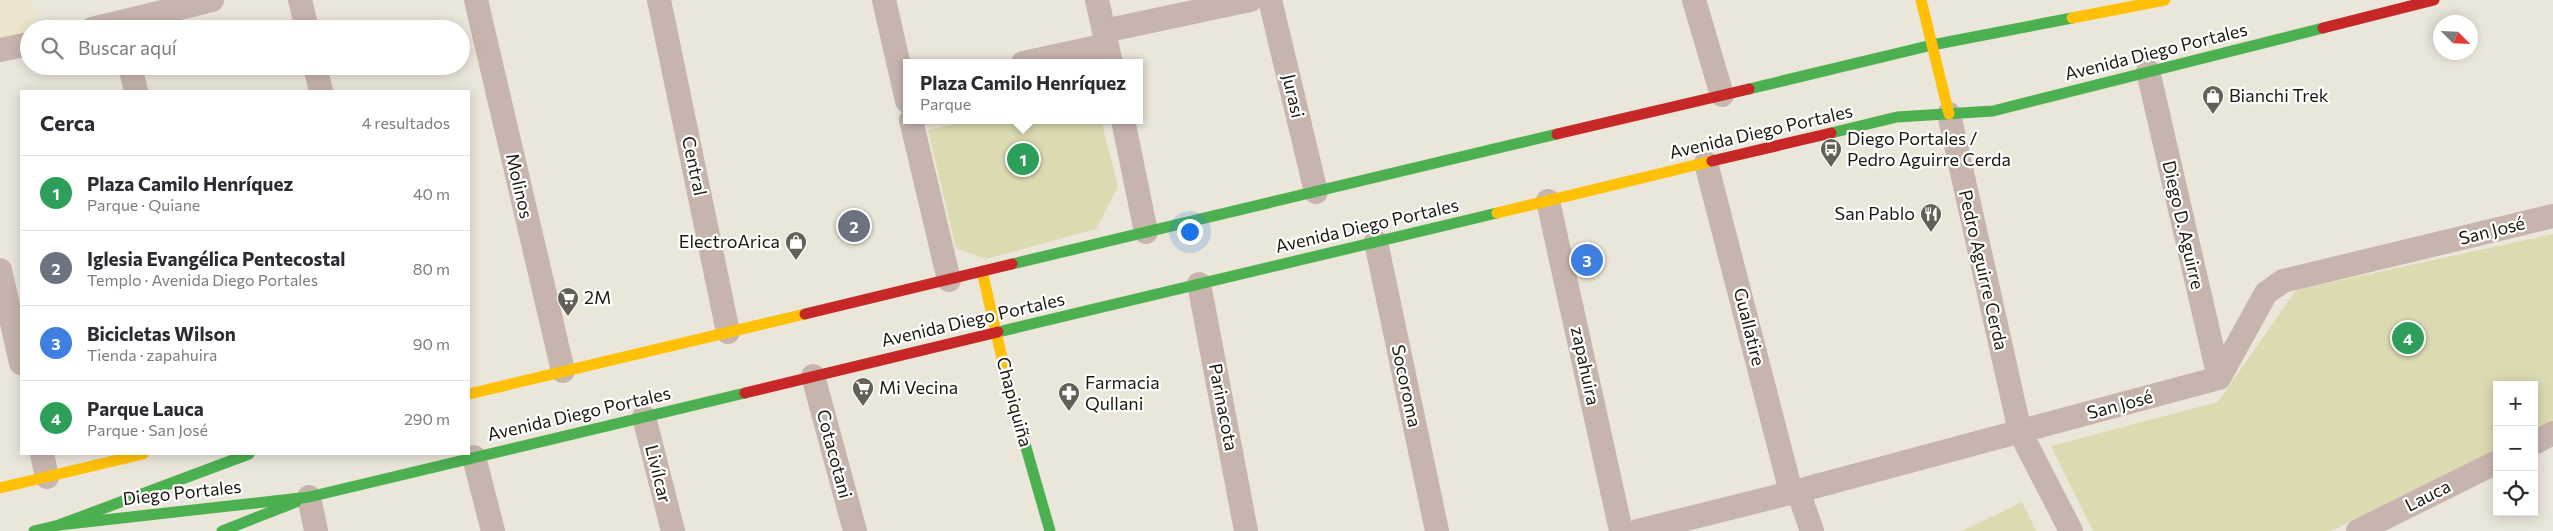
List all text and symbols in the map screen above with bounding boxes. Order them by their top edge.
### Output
north arrow [2433,15,2478,60]
street label: Avenida Diego Portales [2062,18,2249,84]
search box [20,20,470,75]
icon: search [38,34,66,62]
text: Buscar aquí [78,36,177,59]
popup [903,59,1143,124]
text: Plaza Camilo Henríquez [920,71,1126,94]
street label: Jurasi [1278,72,1310,120]
shop icon: Bianchi Trek [2201,84,2225,115]
place label: Bianchi Trek [2229,84,2329,106]
text: Parque [920,94,971,113]
street label: Avenida Diego Portales [1667,99,1855,163]
text: Cerca [40,110,95,135]
text: 4 resultados [362,113,450,132]
place label: Diego Portales / Pedro Aguirre Cerda [1847,127,2011,170]
street label: Central [678,134,712,198]
bus stop icon: Diego Portales / Pedro Aguirre Cerda [1819,137,1843,168]
pin: 1 [1007,140,1039,178]
street label: Molinos [502,151,538,221]
street label: Diego D. Aguirre [2158,158,2209,291]
text: Plaza Camilo Henríquez [87,172,293,195]
text: 1 [52,184,60,203]
text: 40 m [413,184,450,203]
street label: Pedro Aguirre Cerda [1955,187,2013,352]
street label: Avenida Diego Portales [1273,193,1461,257]
text: Parque · Quiane [87,195,200,214]
place label: San Pablo [1835,202,1915,224]
restaurant icon: San Pablo [1919,202,1943,233]
pin: 2 [838,207,870,245]
street label: San José [2456,211,2527,249]
your location [1177,219,1203,245]
place label: ElectroArica [679,230,780,252]
shop icon: ElectroArica [784,230,808,261]
pin: 3 [1571,241,1603,279]
text: Iglesia Evangélica Pentecostal [87,247,345,270]
text: 2 [51,259,61,278]
text: 80 m [413,259,450,278]
text: Templo · Avenida Diego Portales [87,270,318,289]
street label: Guallatire [1730,285,1770,368]
supermarket icon: 2M [556,286,580,317]
place label: 2M [584,286,611,308]
street label: Avenida Diego Portales [879,287,1067,351]
pin: 4 [2392,319,2424,357]
text: Bicicletas Wilson [87,322,236,345]
street label: zapahuira [1567,324,1605,407]
text: 3 [51,334,61,353]
text: 90 m [413,334,450,353]
street label: Socoroma [1388,343,1426,429]
text: Tienda · zapahuira [87,345,217,364]
street label: Chapiquiña [992,354,1038,449]
street label: Parinacota [1205,361,1243,452]
place label: Farmacia Qullani [1085,371,1160,414]
supermarket icon: Mi Vecina [851,376,875,407]
place label: Mi Vecina [879,376,958,398]
street label: Avenida Diego Portales [485,381,673,445]
pharmacy icon: Farmacia Qullani [1057,381,1081,412]
map controls [2493,381,2538,516]
button: + [2493,381,2538,426]
street label: San José [2084,385,2155,423]
text: Parque Lauca [87,397,204,420]
street label: Cotacotani [813,407,857,501]
text: 4 [51,409,61,428]
text: 290 m [404,409,450,428]
text: Parque · San José [87,420,208,439]
button: − [2493,426,2538,471]
street label: Livílcar [641,443,677,505]
button: locate [2493,471,2538,516]
street label: Lauca [2401,474,2454,516]
street label: Diego Portales [122,475,242,509]

